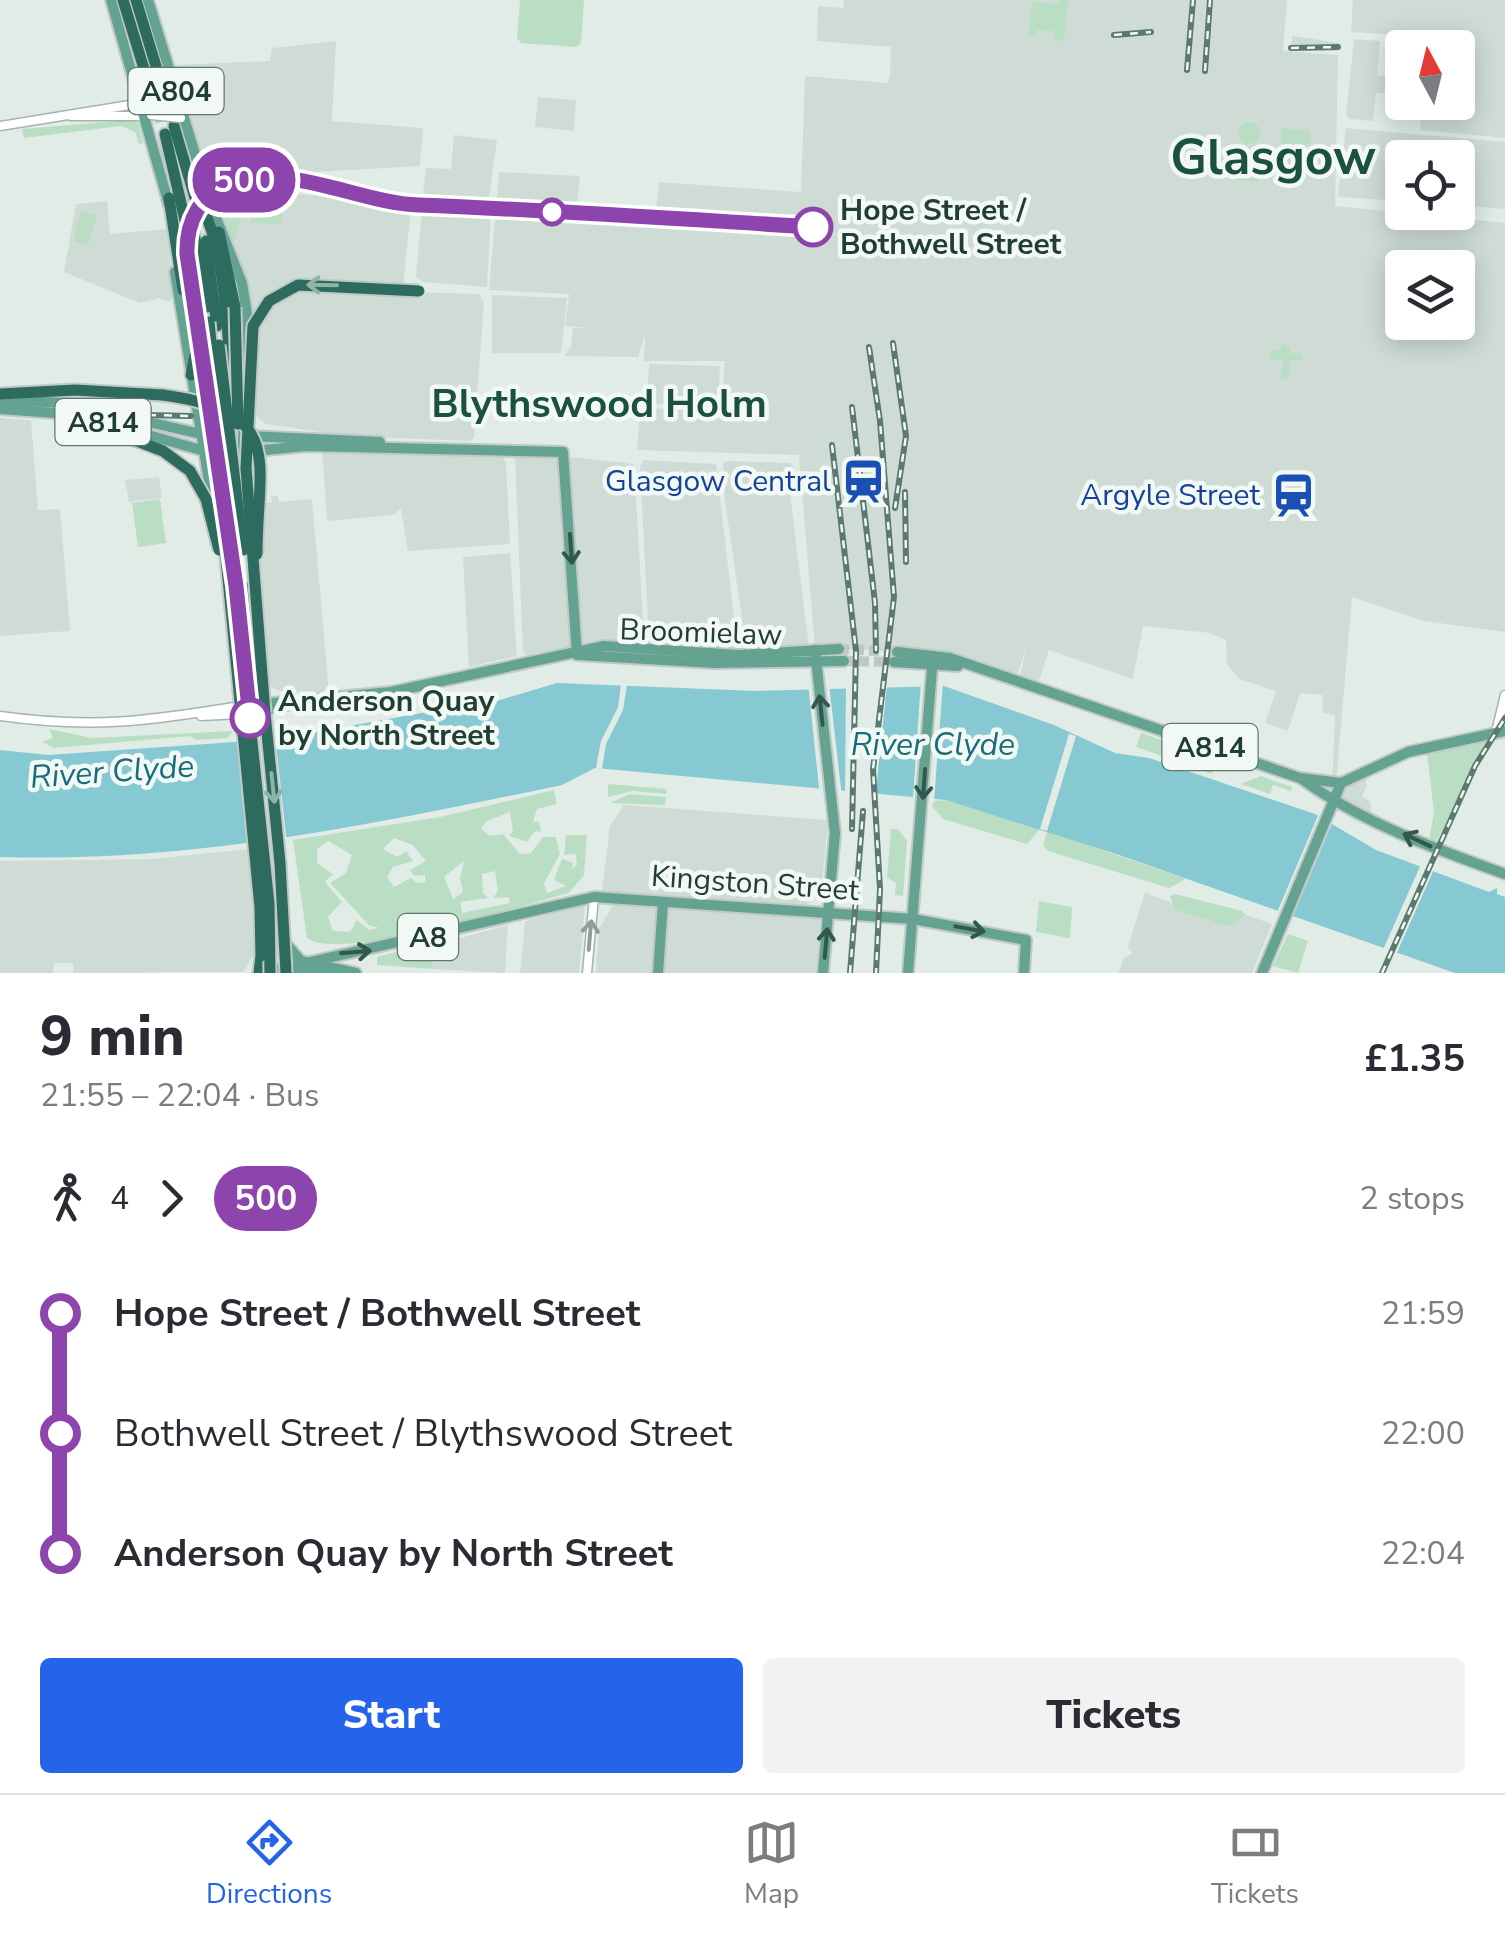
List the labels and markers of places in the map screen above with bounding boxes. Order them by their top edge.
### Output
place label: Hope Street / Bothwell Street [840,190,1062,265]
unlabelled marker [539,199,565,225]
marker: Hope Street / Bothwell Street [794,208,832,246]
station icon: Glasgow Central [840,457,888,505]
place label: Glasgow Central [605,461,831,502]
station icon: Argyle Street [1269,471,1317,519]
place label: Argyle Street [1080,475,1260,516]
place label: Anderson Quay by North Street [278,681,495,756]
marker: Anderson Quay by North Street [231,699,269,737]

